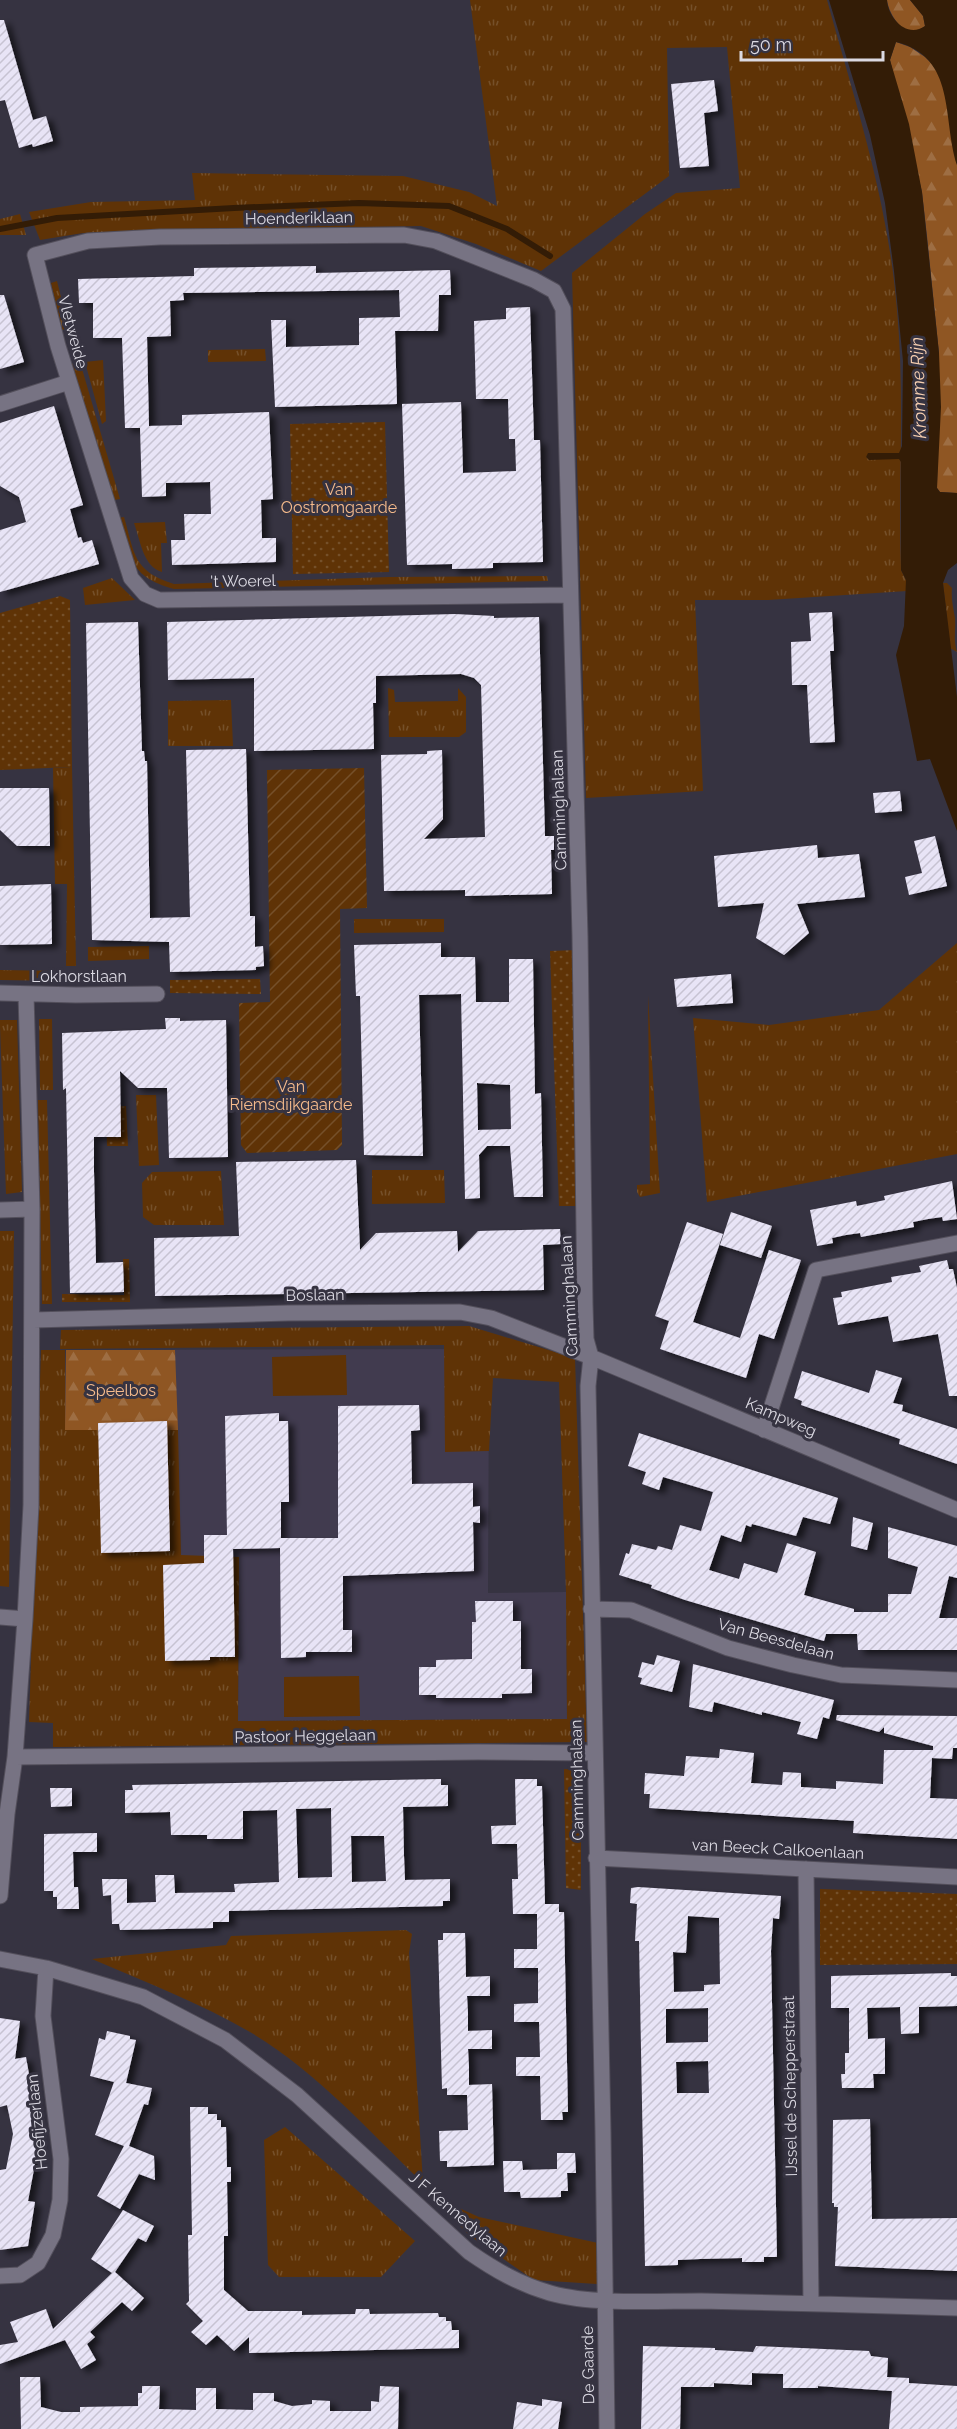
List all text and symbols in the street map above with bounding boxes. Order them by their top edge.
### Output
scale bar [741,24,884,62]
text: 50 m [750,34,792,55]
street label: Hoenderiklaan [245,208,353,228]
street label: Vletweide [54,293,92,371]
water label: Kromme Rijn [906,337,930,439]
park label: Van Oostromgaarde [281,480,397,517]
street label: 't Woerel [210,571,277,591]
street label: Camminghalaan [547,749,571,871]
street label: Lokhorstlaan [31,967,127,986]
park label: Van Riemsdijkgaarde [230,1077,352,1114]
street label: Camminghalaan [556,1235,582,1357]
street label: Boslaan [285,1285,345,1305]
park label: Speelbos [86,1381,156,1400]
street label: Kampweg [743,1394,819,1440]
street label: Van Beesdelaan [716,1614,836,1664]
street label: Camminghalaan [566,1719,588,1841]
street label: Pastoor Heggelaan [234,1725,376,1747]
street label: van Beeck Calkoenlaan [691,1835,865,1863]
street label: IJssel de Schepperstraat [779,1995,801,2177]
street label: Hoefijzerlaan [23,2073,51,2171]
street label: J F Kennedylaan [405,2168,511,2260]
street label: De Gaarde [578,2326,598,2404]

